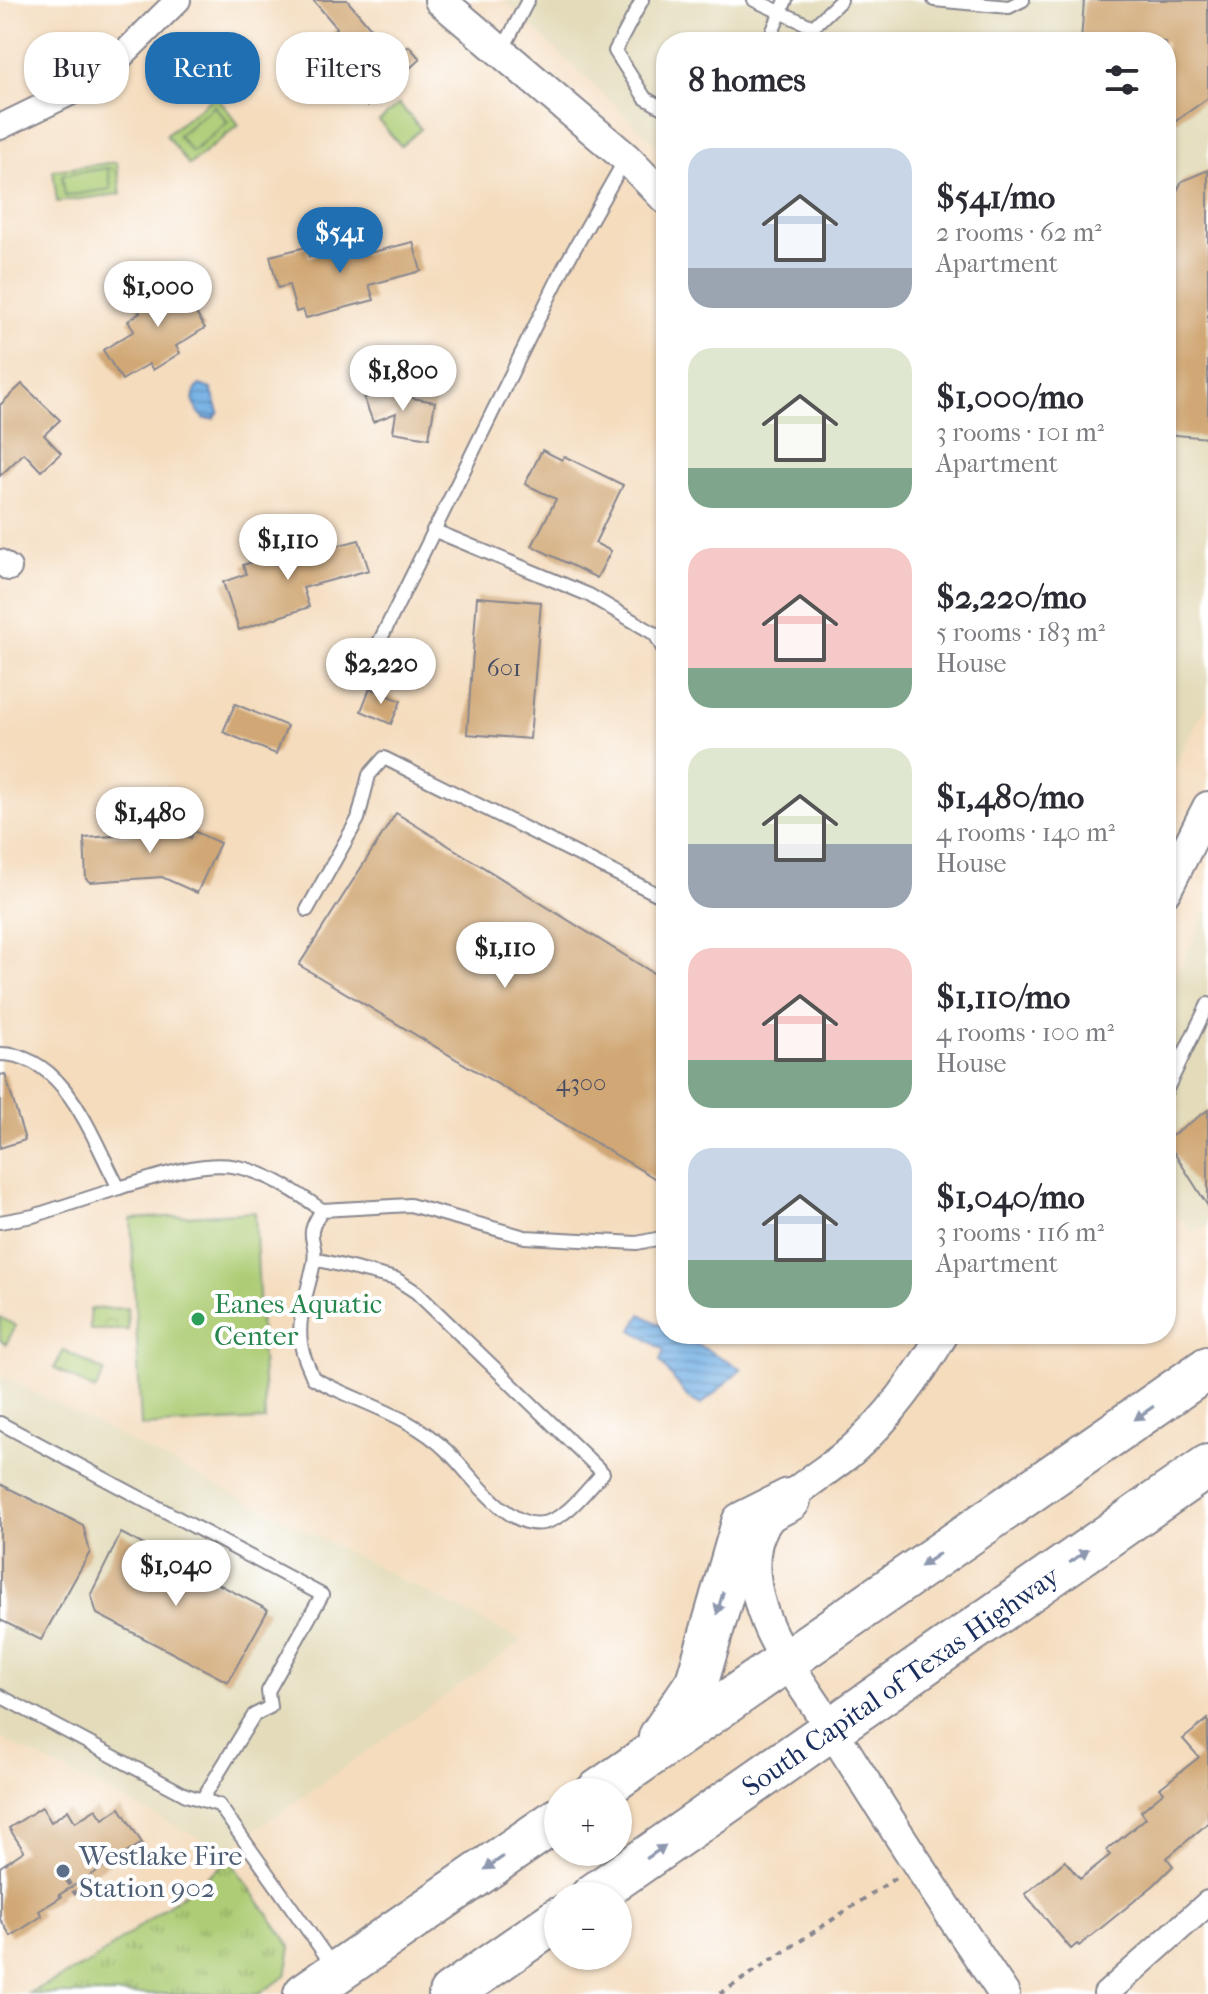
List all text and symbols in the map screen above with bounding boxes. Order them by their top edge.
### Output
chip: Buy [24,32,129,104]
chip: Rent [145,32,260,104]
chip: Filters [276,32,409,104]
icon: filters [1100,58,1144,102]
text: 8 homes [688,60,806,100]
text: $541/mo [936,177,1055,217]
icon: home [752,180,848,276]
pin: $541 [293,207,387,275]
text: $541 [315,217,365,248]
text: 2 rooms · 62 m² [936,217,1102,248]
text: Apartment [936,248,1058,279]
pin: $1,000 [93,261,223,329]
text: $1,000 [122,271,194,302]
pin: $1,800 [338,345,468,413]
text: $1,800 [368,355,438,386]
text: $1,000/mo [936,377,1084,417]
icon: home [752,380,848,476]
text: 3 rooms · 101 m² [936,417,1104,448]
text: Apartment [936,448,1058,479]
pin: $1,110 [223,514,353,582]
text: $1,110 [257,524,319,555]
text: $2,220/mo [936,577,1087,617]
icon: home [752,580,848,676]
text: 5 rooms · 183 m² [936,617,1105,648]
pin: $2,220 [316,638,446,706]
text: $2,220 [344,648,418,679]
text: House [936,648,1006,679]
house number: 601 [487,654,521,682]
text: $1,480/mo [936,777,1084,817]
icon: home [752,780,848,876]
pin: $1,480 [85,787,215,855]
text: $1,480 [114,797,186,828]
text: 4 rooms · 140 m² [936,817,1115,848]
text: House [936,848,1006,879]
pin: $1,110 [440,922,570,990]
text: $1,110 [474,932,536,963]
text: $1,110/mo [936,977,1070,1017]
icon: home [752,980,848,1076]
text: 4 rooms · 100 m² [936,1017,1114,1048]
text: House [936,1048,1006,1079]
house number: 4300 [556,1069,606,1097]
text: $1,040/mo [936,1177,1085,1217]
icon: home [752,1180,848,1276]
text: 3 rooms · 116 m² [936,1217,1104,1248]
text: Apartment [936,1248,1058,1279]
place label: Eanes Aquatic Center [214,1287,382,1352]
marker: Eanes Aquatic Center [189,1310,207,1328]
one-way arrow [1133,1405,1154,1420]
pin: $1,040 [111,1540,241,1608]
one-way arrow [1069,1549,1090,1564]
text: $1,040 [140,1550,212,1581]
one-way arrow [919,1552,940,1567]
street label: South Capital of Texas Highway [736,1558,1066,1803]
one-way arrow [713,1591,726,1615]
map controls [544,1778,632,1970]
button: + [544,1778,632,1866]
place label: Westlake Fire Station 902 [78,1839,242,1904]
one-way arrow [645,1845,666,1860]
one-way arrow [483,1855,504,1870]
marker: Westlake Fire Station 902 [54,1862,72,1880]
button: − [544,1882,632,1970]

